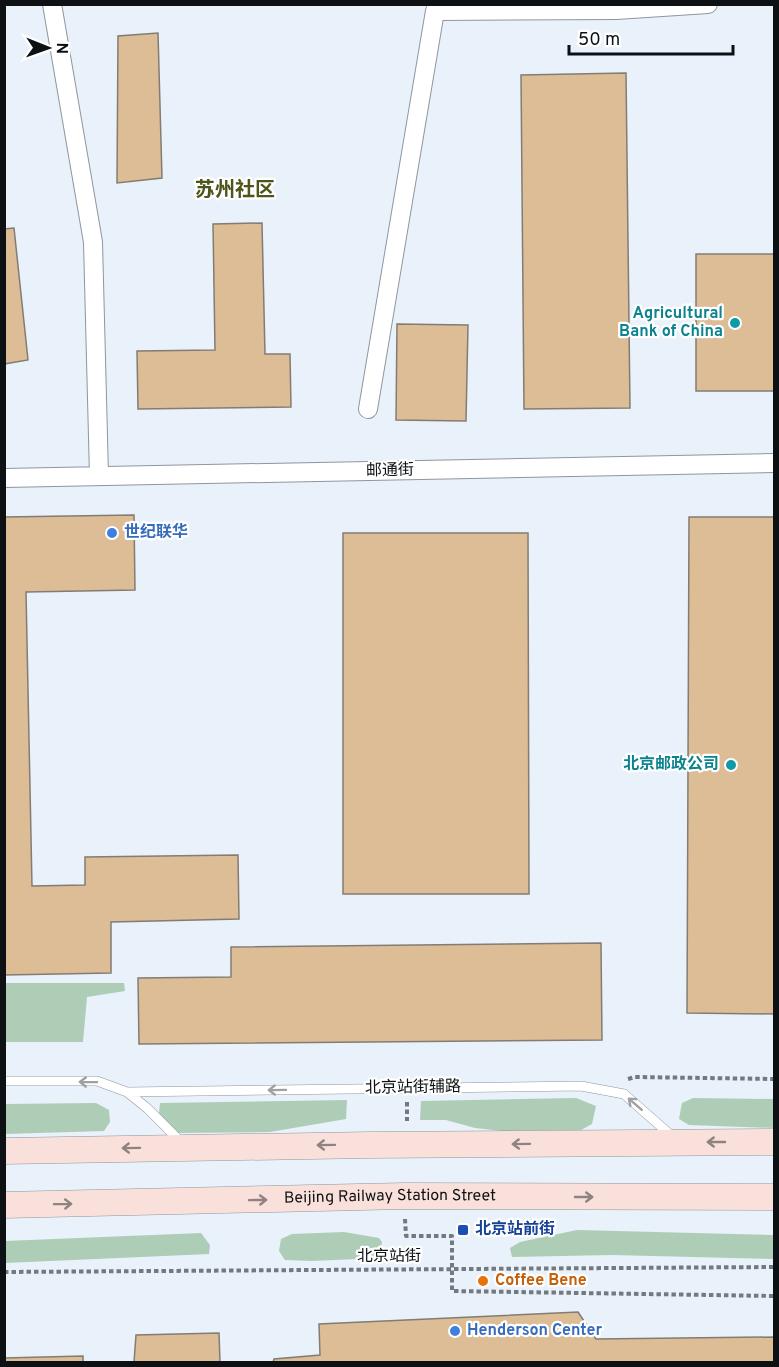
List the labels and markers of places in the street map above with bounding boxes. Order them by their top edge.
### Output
place label: Agricultural Bank of China [619,304,723,342]
marker: Agricultural Bank of China [728,316,742,330]
place label: 世纪联华 [124,522,188,543]
marker: 世纪联华 [105,526,119,540]
place label: 北京邮政公司 [623,755,719,775]
marker: 北京邮政公司 [724,758,738,772]
place label: 北京站前街 [475,1220,555,1240]
marker: 北京站前街 [456,1223,470,1237]
place label: Coffee Bene [495,1271,587,1291]
marker: Coffee Bene [476,1274,490,1288]
place label: Henderson Center [467,1321,602,1341]
marker: Henderson Center [448,1324,462,1338]

